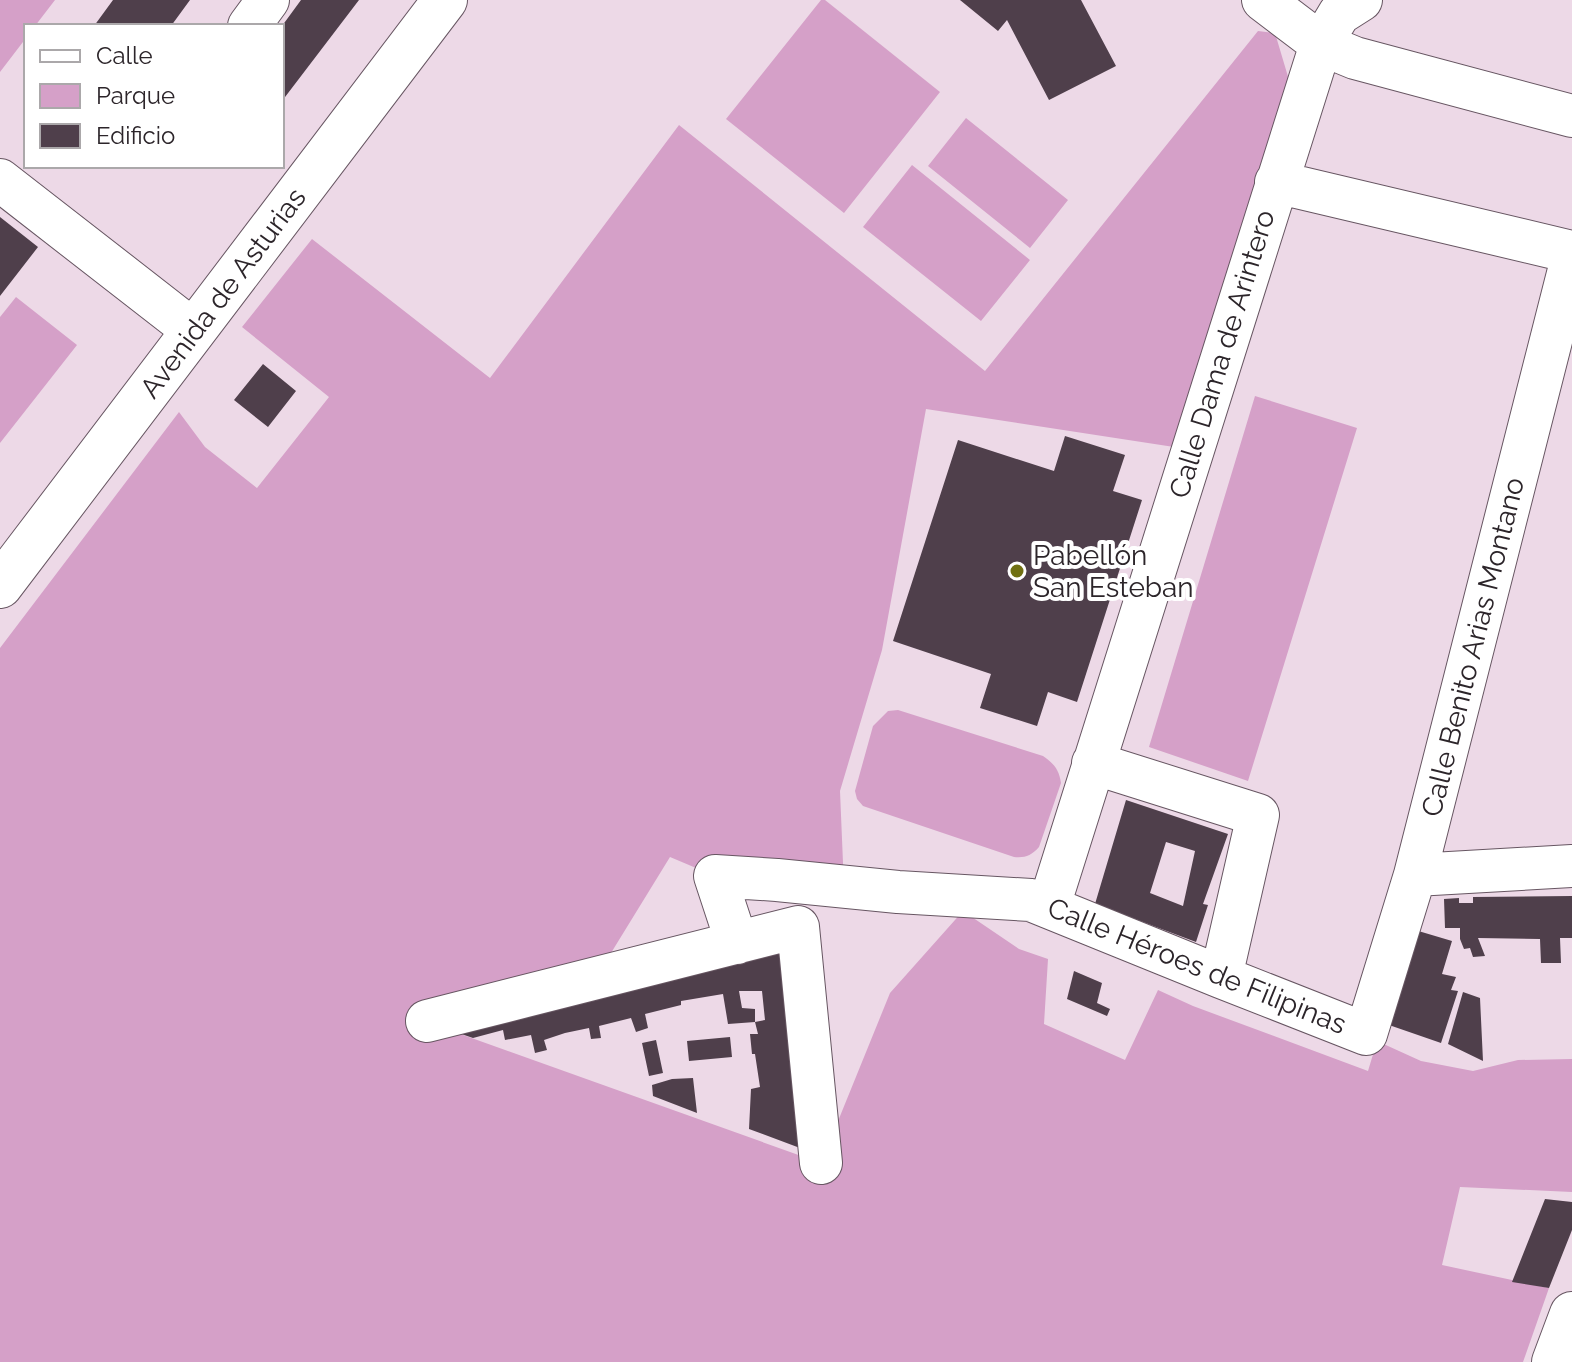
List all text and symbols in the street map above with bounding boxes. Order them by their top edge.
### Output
legend [24,24,284,168]
text: Calle [96,41,153,70]
text: Parque [96,81,175,110]
text: Edificio [96,121,175,150]
street label: Avenida de Asturias [133,182,313,404]
street label: Calle Dama de Arintero [1162,206,1282,502]
street label: Calle Benito Arias Montano [1415,474,1531,820]
place label: Pabellón San Esteban [1033,539,1194,604]
marker: Pabellón San Esteban [1008,562,1026,580]
street label: Calle Héroes de Filipinas [1043,891,1351,1041]

